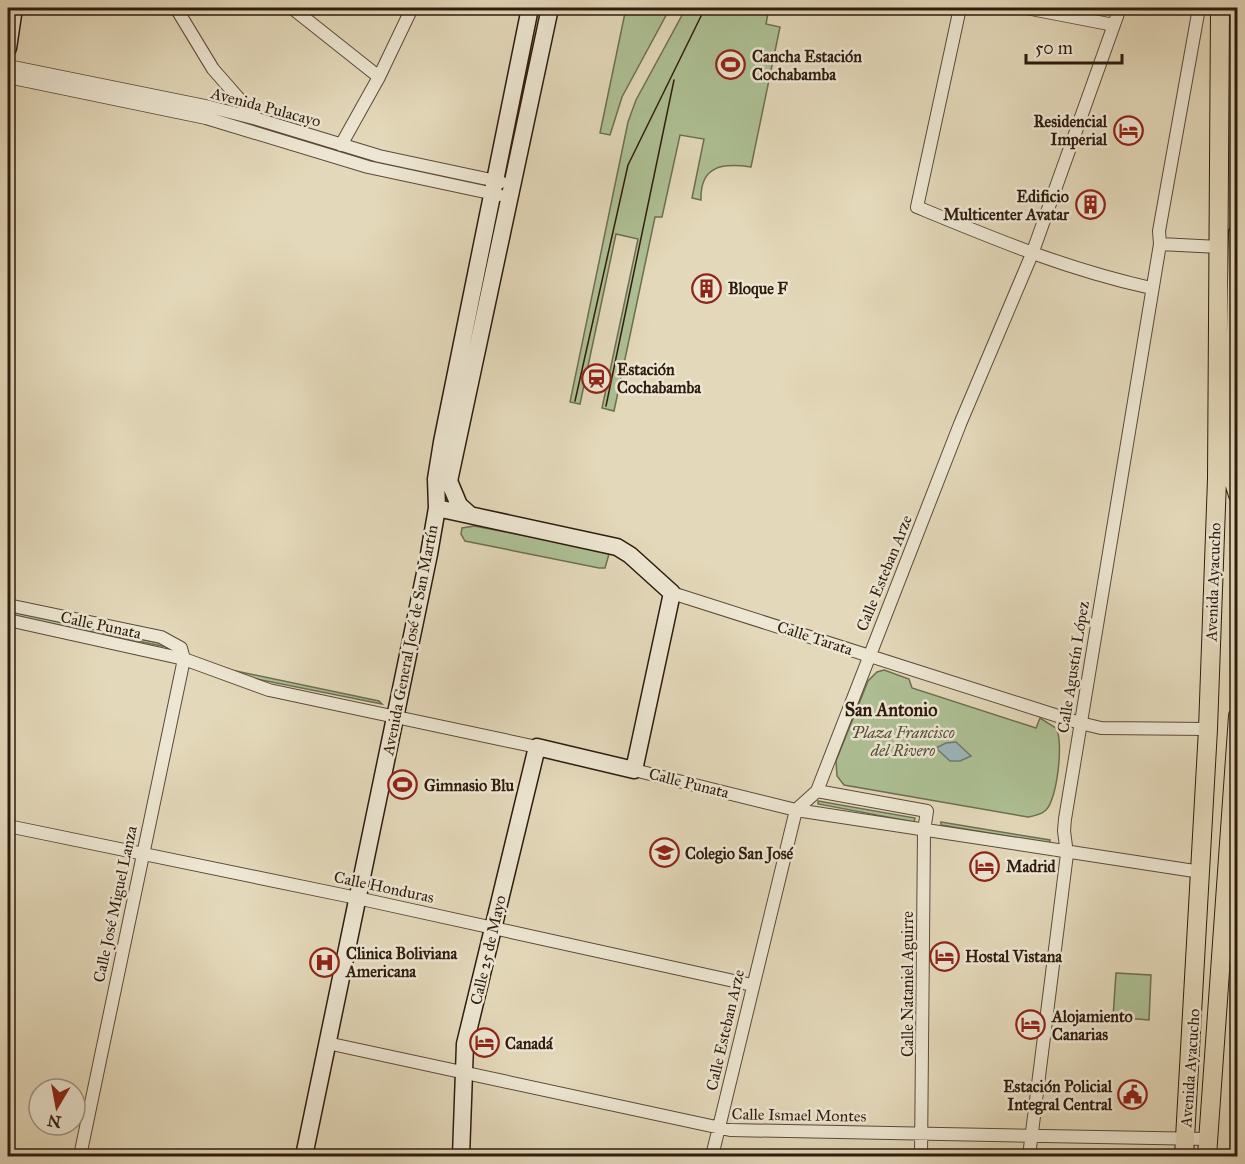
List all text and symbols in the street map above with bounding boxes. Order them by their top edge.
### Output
scale bar [1026,27,1122,65]
text: 50 m [1035,37,1073,59]
place label: Cancha Estación Cochabamba [752,47,862,84]
sports icon: Cancha Estación Cochabamba [715,49,747,81]
street label: Avenida Pulacayo [208,83,323,131]
place label: Residencial Imperial [1033,112,1108,150]
hotel icon: Residencial Imperial [1112,114,1144,146]
place label: Edificio Multicenter Avatar [943,187,1070,224]
building icon: Edificio Multicenter Avatar [1074,189,1106,221]
building icon: Bloque F [691,272,723,304]
place label: Bloque F [728,279,788,299]
place label: Estación Cochabamba [617,360,702,397]
station icon: Estación Cochabamba [580,362,612,394]
street label: Calle Esteban Arze [852,512,916,634]
street label: Avenida Ayacucho [1201,522,1225,643]
street label: Avenida General José de San Martín [378,523,443,758]
street label: Calle Agustín López [1053,599,1094,735]
street label: Calle Punata [59,607,143,643]
street label: Calle Tarata [775,617,855,659]
district label: San Antonio [845,699,937,721]
park label: Plaza Francisco del Rivero [851,723,955,760]
street label: Calle Punata [647,764,731,802]
sports icon: Gimnasio Blu [387,769,419,801]
place label: Gimnasio Blu [424,776,515,795]
street label: Calle José Miguel Lanza [89,824,142,984]
school or university icon: Colegio San José [648,837,680,869]
place label: Colegio San José [685,844,794,864]
hotel icon: Madrid [969,850,1001,882]
place label: Madrid [1006,857,1057,876]
street label: Calle Honduras [332,867,436,907]
street label: Calle 25 de Mayo [466,893,510,1007]
street label: Calle Nataniel Aguirre [898,911,918,1057]
hotel icon: Hostal Vistana [928,940,960,972]
place label: Clinica Boliviana Americana [345,944,458,981]
hospital icon: Clinica Boliviana Americana [309,946,341,978]
place label: Hostal Vistana [965,947,1063,966]
street label: Calle Esteban Arze [702,967,748,1092]
place label: Alojamiento Canarias [1051,1007,1133,1044]
street label: Avenida Ayacucho [1176,1008,1204,1129]
hotel icon: Alojamiento Canarias [1015,1009,1047,1041]
hotel icon: Canadá [468,1027,500,1059]
place label: Canadá [505,1034,554,1053]
north arrow [27,1077,87,1137]
place label: Estación Policial Integral Central [1003,1077,1113,1115]
public building icon: Estación Policial Integral Central [1117,1079,1149,1111]
street label: Calle Ismael Montes [731,1104,867,1126]
text: N [46,1111,63,1132]

